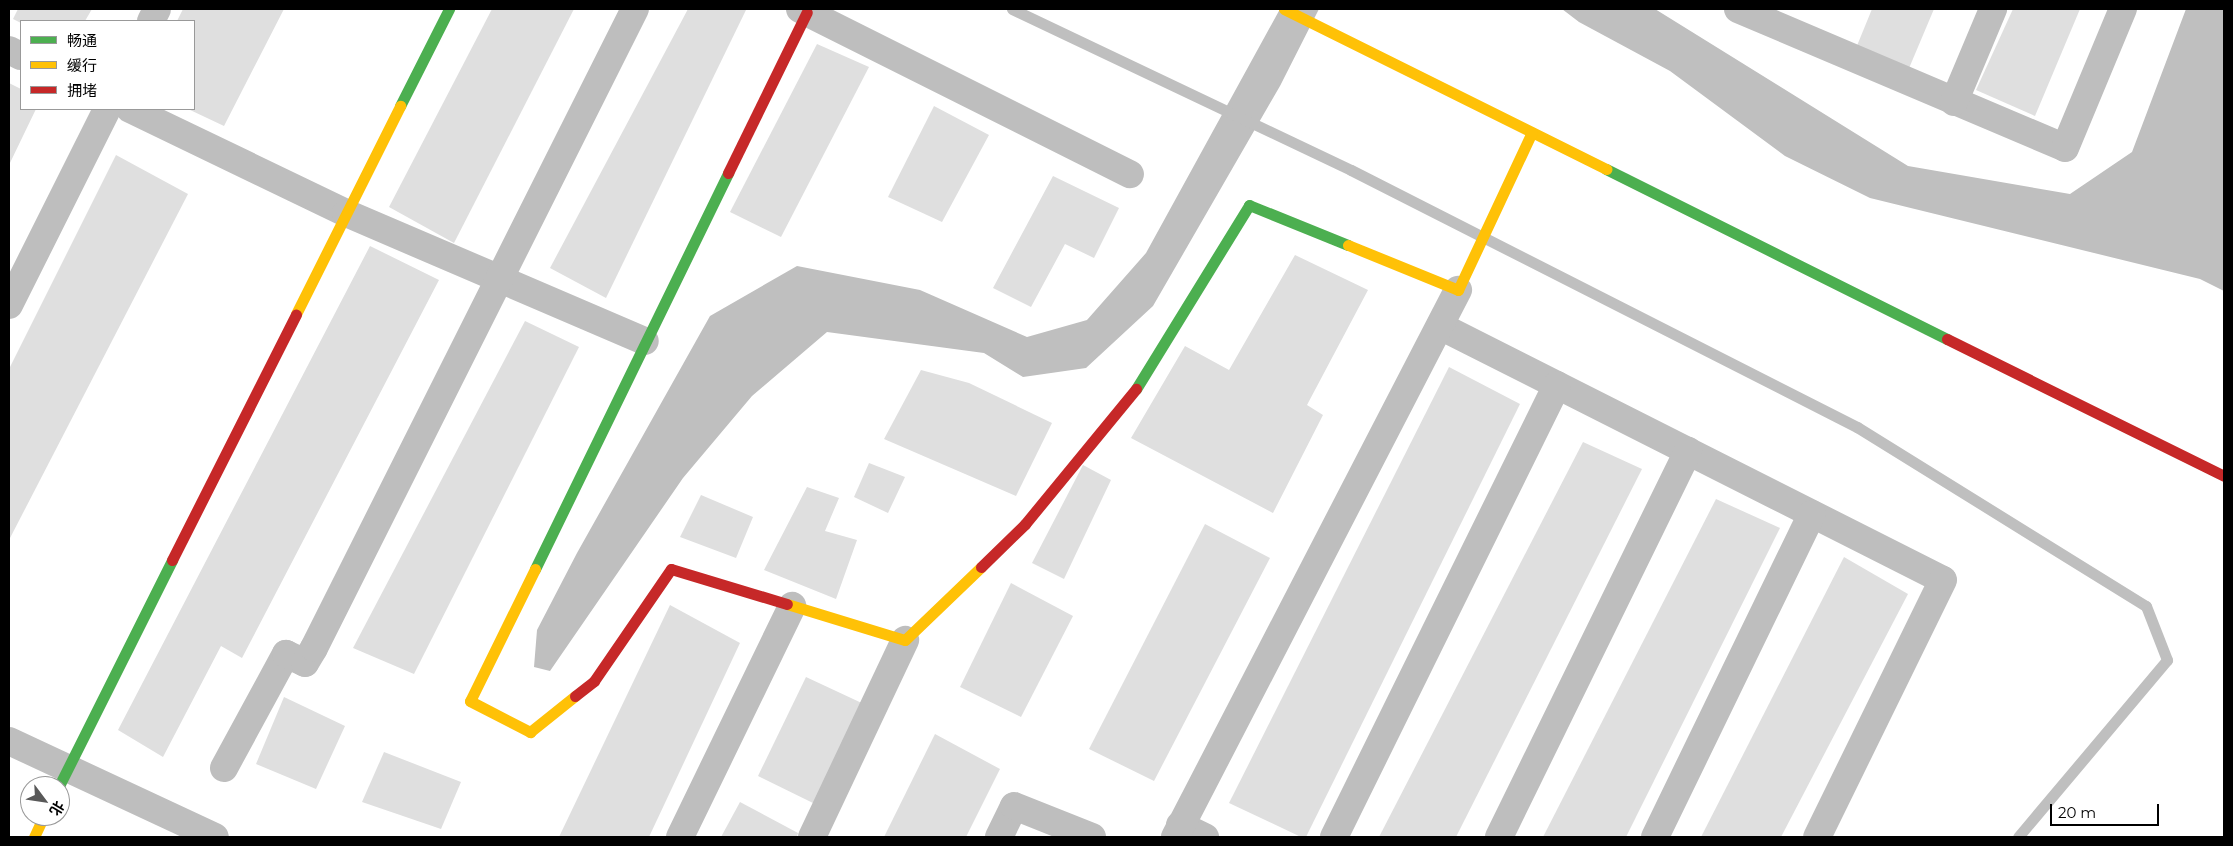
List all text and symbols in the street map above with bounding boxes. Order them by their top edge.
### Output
legend [20,20,195,110]
text: 畅通 [67,31,97,50]
text: 缓行 [67,56,97,75]
text: 拥堵 [67,81,97,100]
north arrow [20,776,70,826]
scale bar [2053,794,2162,826]
text: 北 [46,798,68,819]
text: 20 m [2058,803,2096,822]

